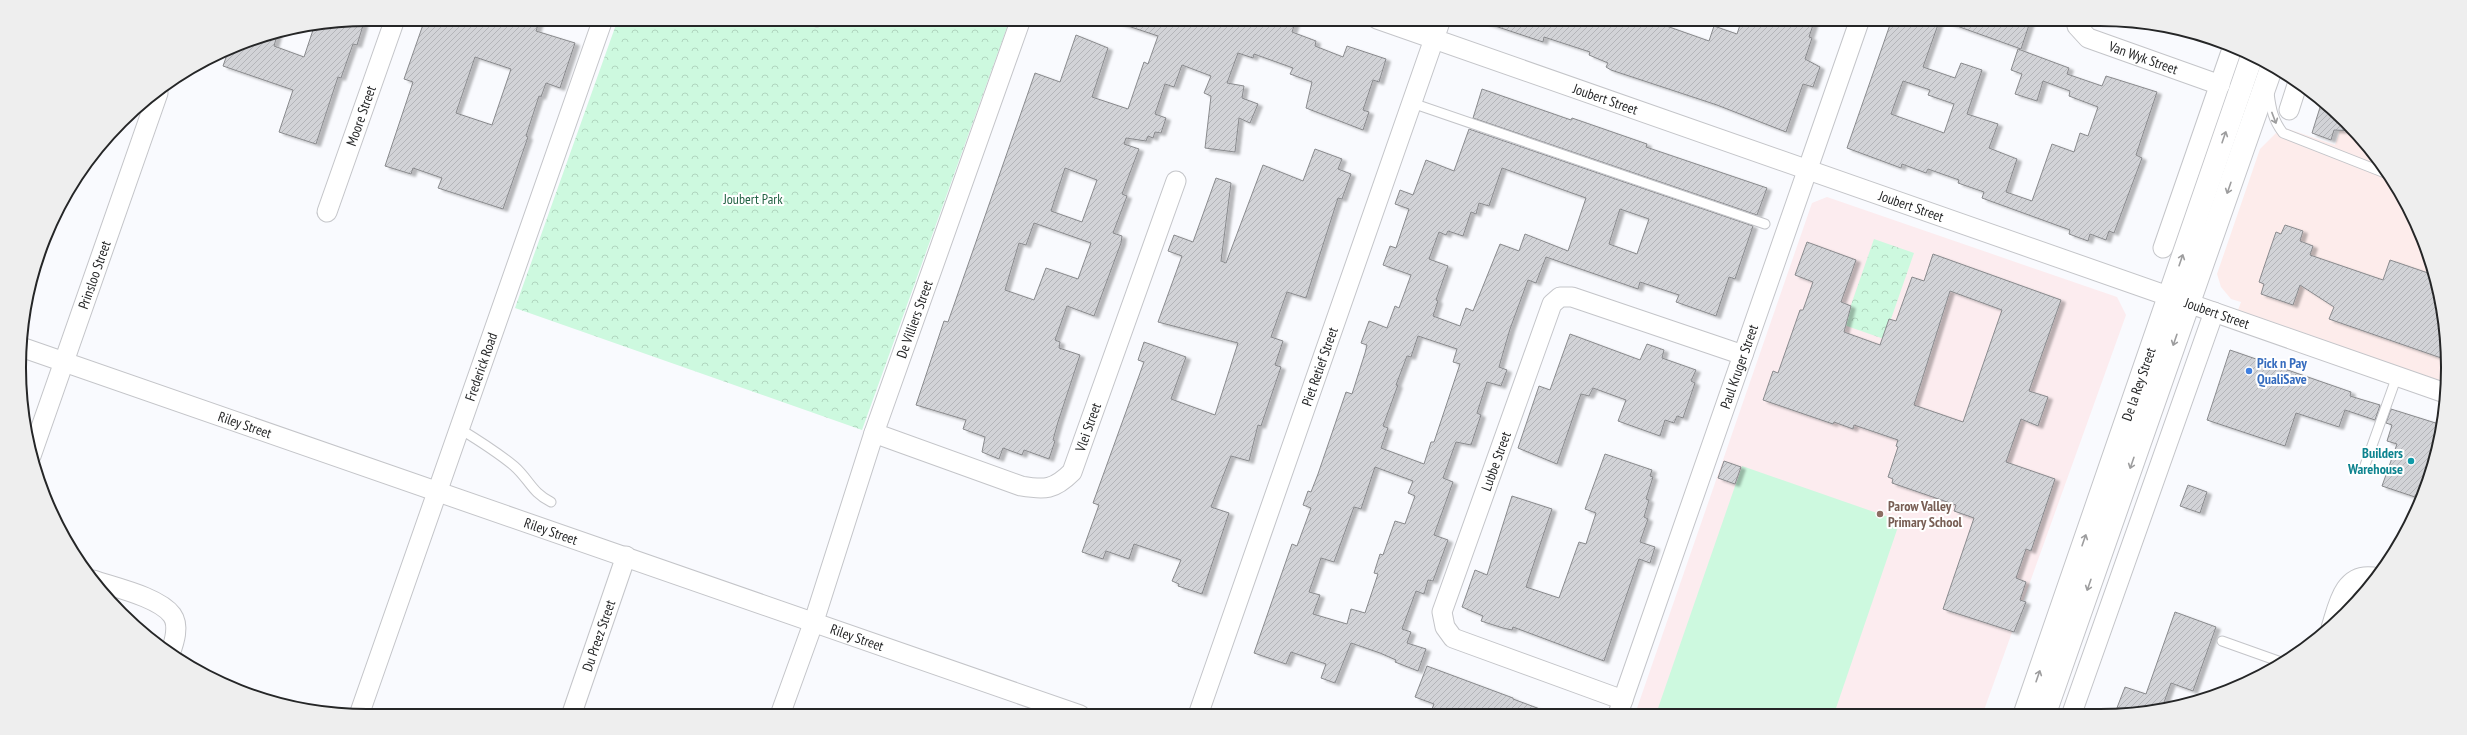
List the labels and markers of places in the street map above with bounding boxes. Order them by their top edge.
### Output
place label: Pick n Pay QualiSave [2257,354,2307,388]
marker: Pick n Pay QualiSave [2244,366,2254,376]
place label: Builders Warehouse [2347,444,2403,478]
marker: Builders Warehouse [2406,456,2416,466]
place label: Parow Valley Primary School [1888,497,1963,531]
marker: Parow Valley Primary School [1875,509,1885,519]

